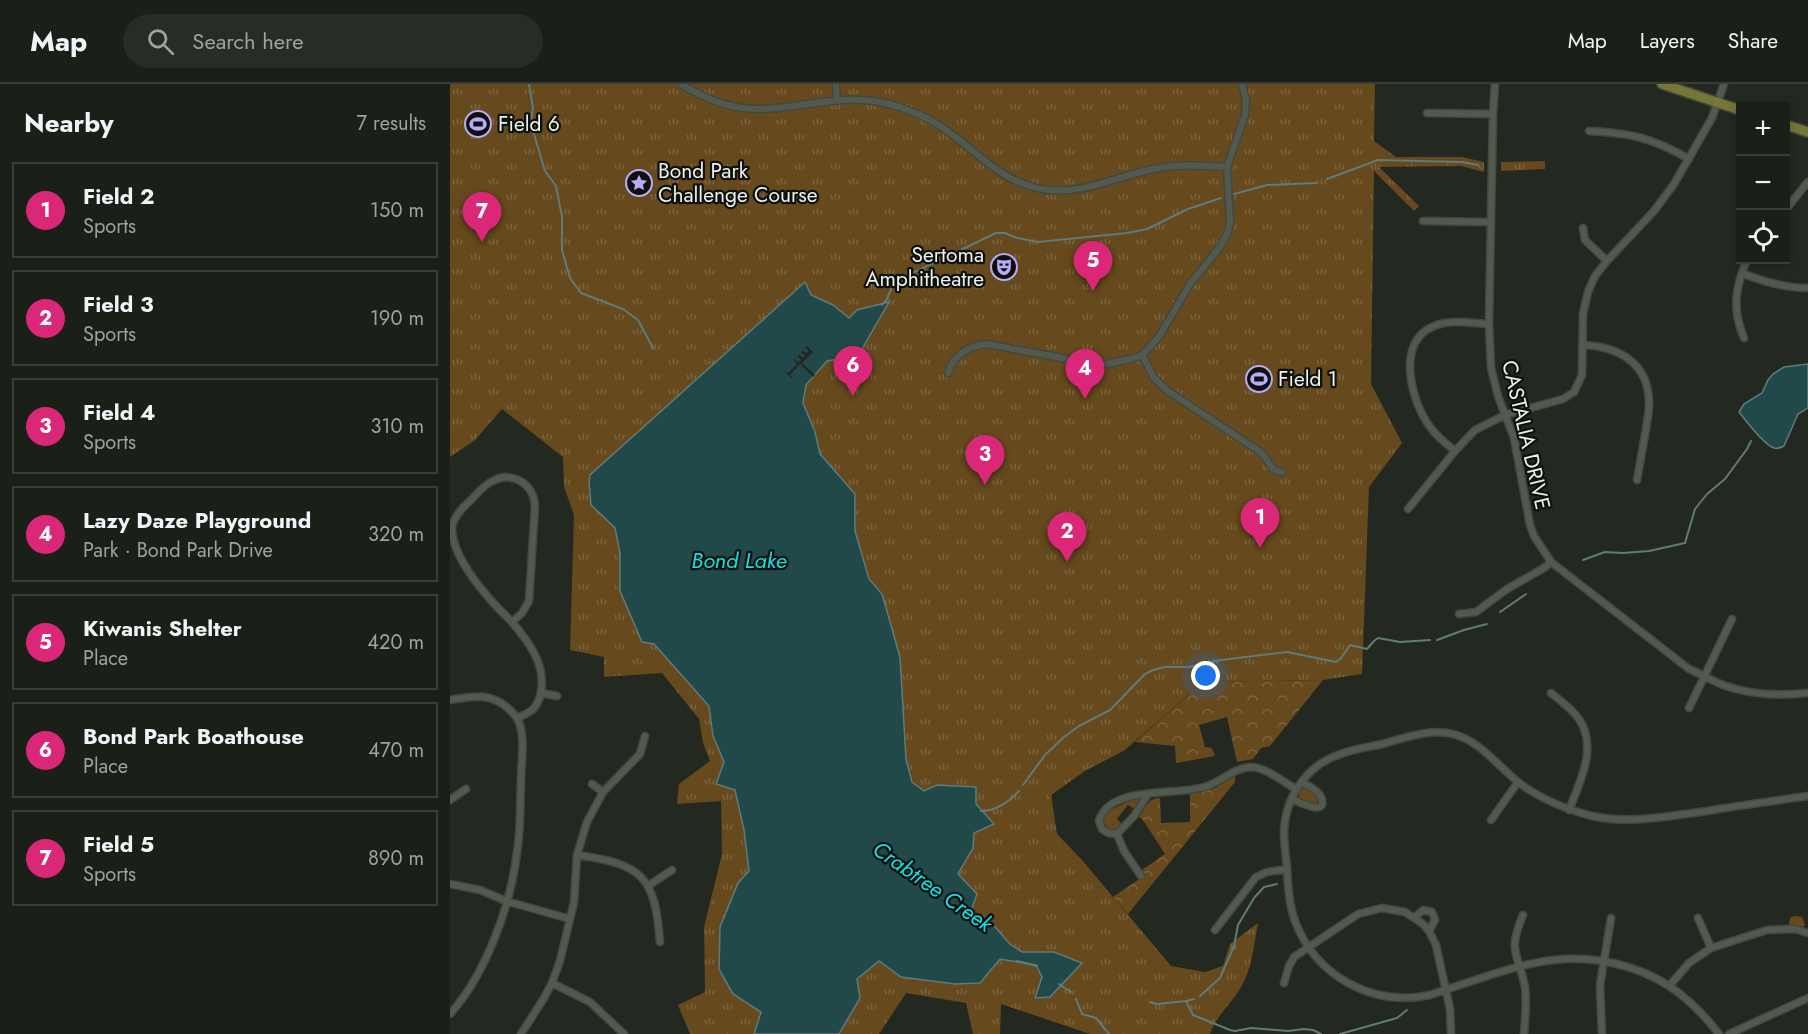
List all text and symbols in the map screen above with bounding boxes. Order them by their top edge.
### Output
search box [123,14,543,68]
text: Map [30,21,87,62]
icon: search [144,25,177,58]
text: Search here [192,25,304,57]
text: Map [1568,26,1607,56]
text: Layers [1640,26,1695,56]
text: Share [1728,26,1778,56]
map controls [1736,102,1790,264]
button: + [1736,102,1790,156]
text: Nearby [24,104,113,142]
text: 7 results [357,109,426,138]
sports icon: Field 6 [463,109,493,139]
place label: Field 6 [498,109,560,139]
place label: Bond Park Challenge Course [658,156,818,210]
button: − [1736,156,1790,210]
place icon: Bond Park Challenge Course [624,168,654,198]
text: Field 2 [83,180,154,212]
pin: 7 [462,192,501,242]
text: 1 [40,196,51,225]
text: 150 m [370,196,424,225]
button: locate [1736,210,1790,264]
text: Sports [83,212,136,241]
place label: Sertoma Amphitheatre [866,240,984,294]
pin: 5 [1074,242,1112,291]
theatre icon: Sertoma Amphitheatre [989,252,1019,282]
text: Field 3 [83,288,154,320]
text: 2 [39,304,52,333]
text: 190 m [370,304,424,333]
text: Sports [83,320,136,349]
pin: 6 [834,346,872,396]
pin: 4 [1066,350,1104,399]
street label: CASTALIA DRIVE [1494,357,1558,513]
sports icon: Field 1 [1244,364,1274,394]
place label: Field 1 [1278,364,1337,394]
text: Field 4 [83,396,155,428]
text: 3 [39,412,52,441]
text: 310 m [370,412,424,441]
text: Sports [83,428,136,457]
pin: 3 [966,436,1004,485]
pin: 1 [1240,498,1280,548]
text: Lazy Daze Playground [83,504,311,536]
pin: 2 [1048,512,1086,562]
text: 4 [39,520,52,549]
text: 320 m [368,520,424,549]
text: Park · Bond Park Drive [83,536,273,565]
water label: Bond Lake [691,544,787,576]
text: Kiwanis Shelter [83,612,242,644]
text: 5 [39,628,52,657]
text: 420 m [367,628,424,657]
text: Place [83,644,128,673]
your location [1191,661,1220,690]
text: Bond Park Boathouse [83,720,304,752]
text: 6 [39,736,52,765]
text: 470 m [368,736,424,765]
text: Place [83,752,128,781]
text: Field 5 [83,828,154,860]
water label: Crabtree Creek [866,833,1001,940]
text: 7 [39,844,52,873]
text: 890 m [368,844,424,873]
text: Sports [83,860,136,889]

